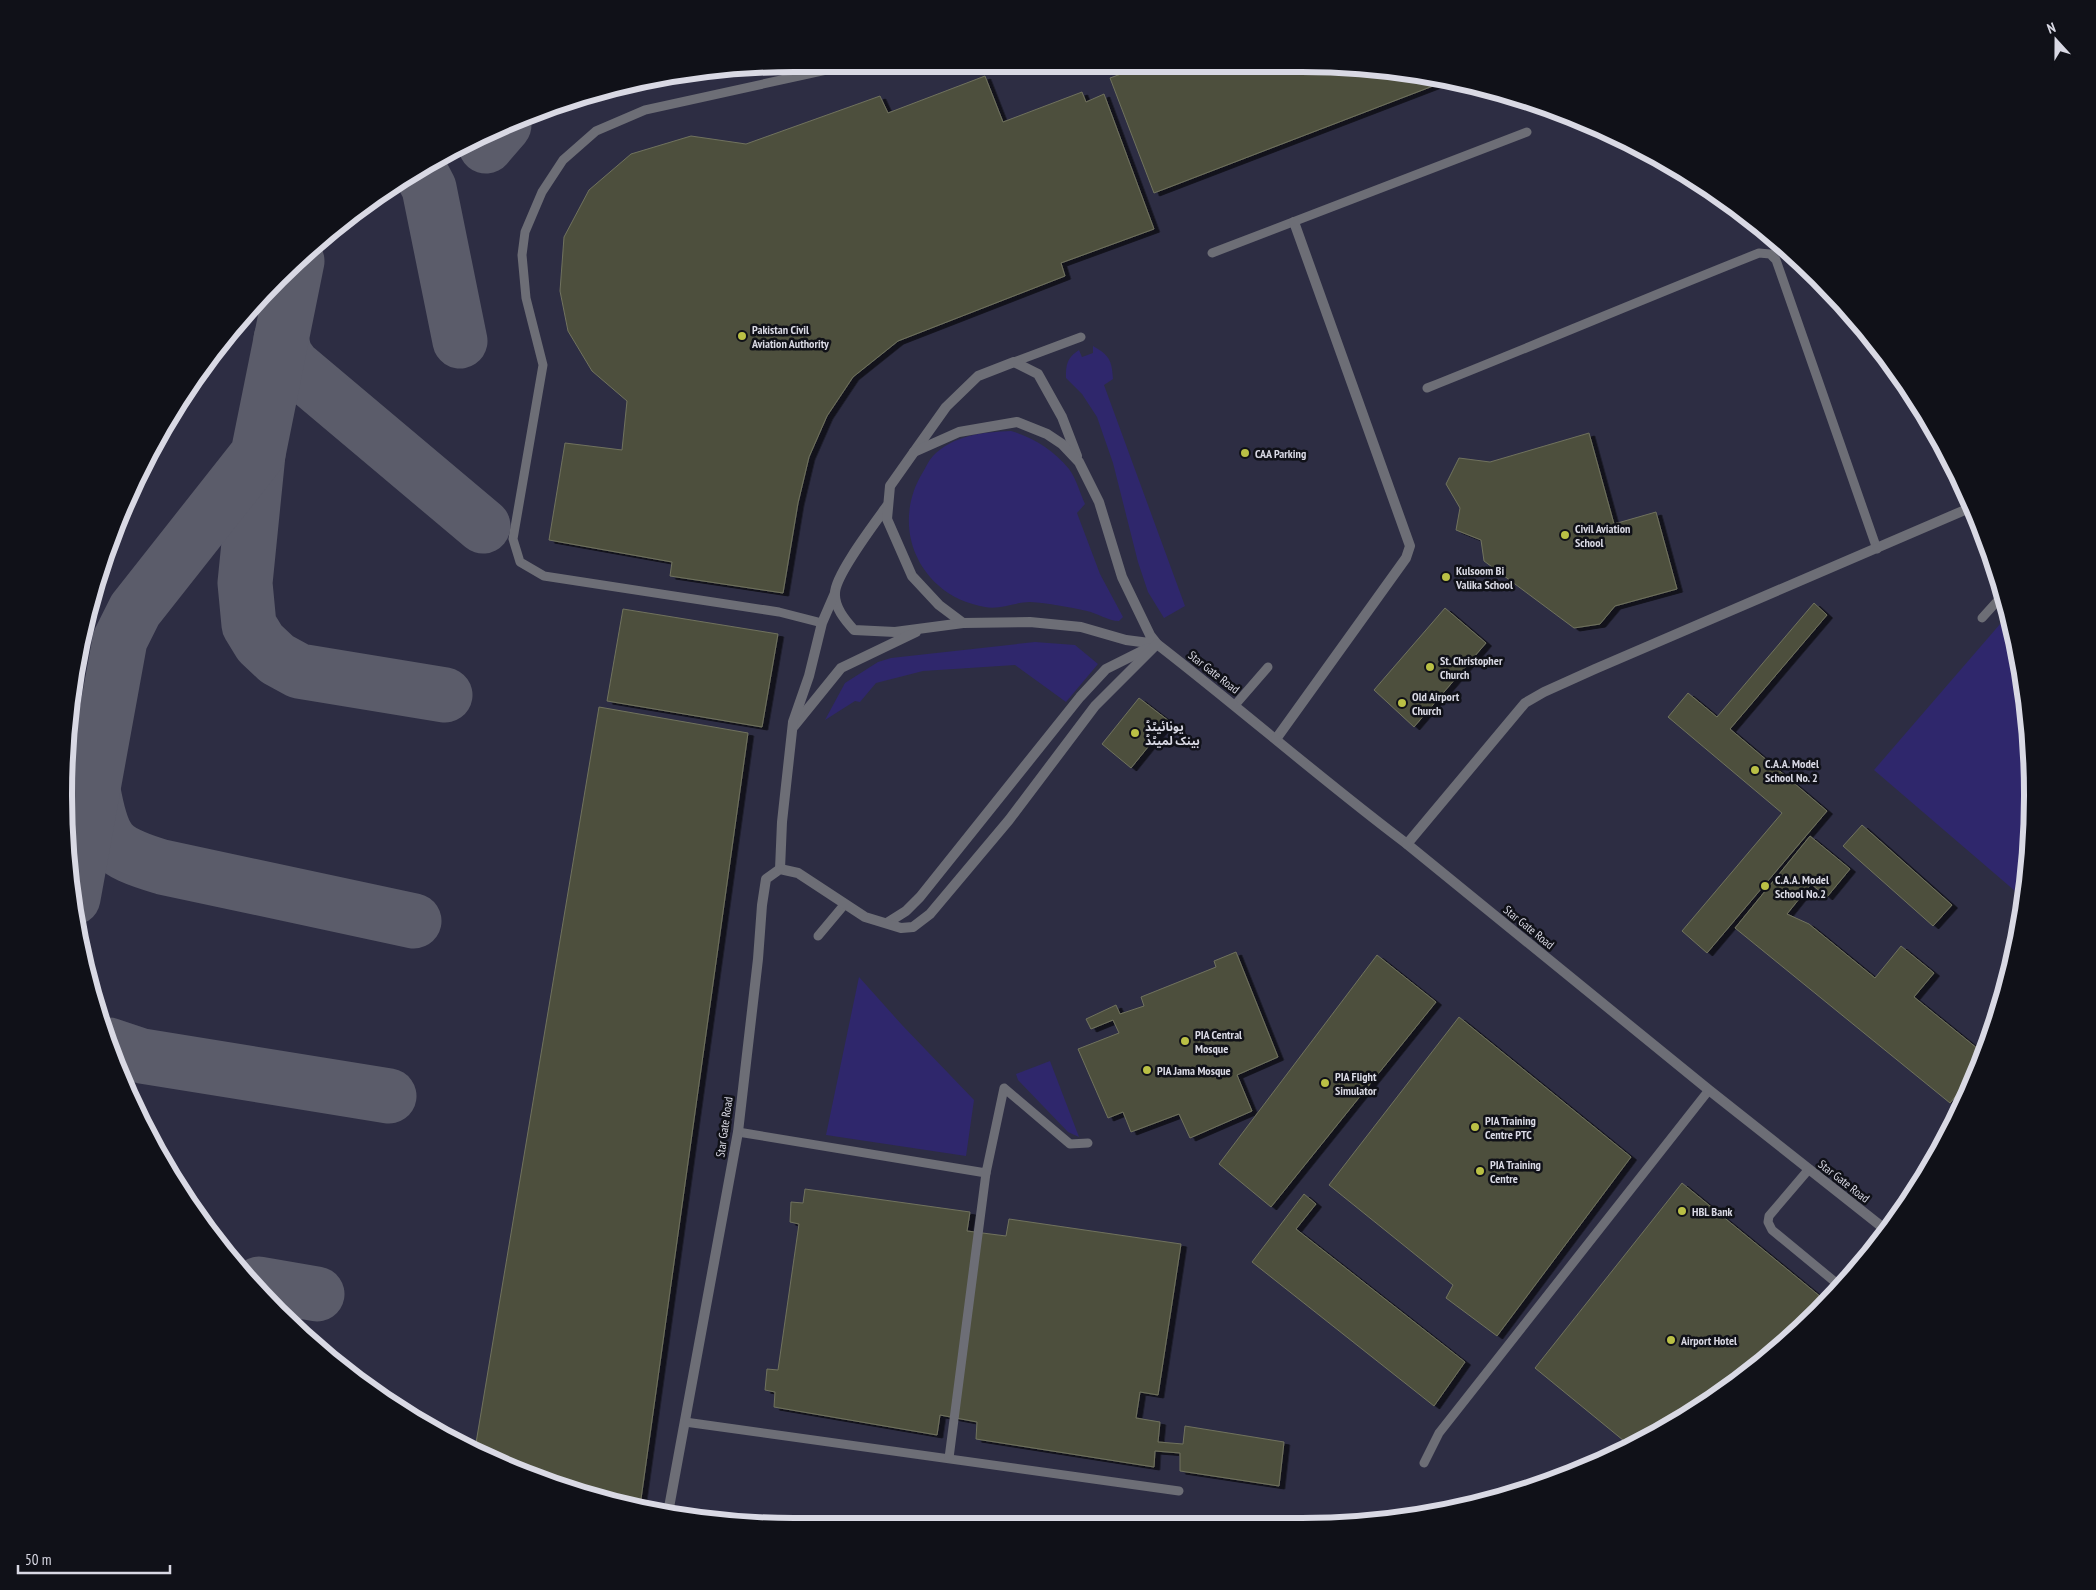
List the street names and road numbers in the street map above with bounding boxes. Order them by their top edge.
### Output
street label: Star Gate Road [1185,647,1243,697]
street label: Star Gate Road [1501,902,1557,952]
street label: Star Gate Road [712,1096,736,1158]
street label: Star Gate Road [1815,1156,1873,1206]

